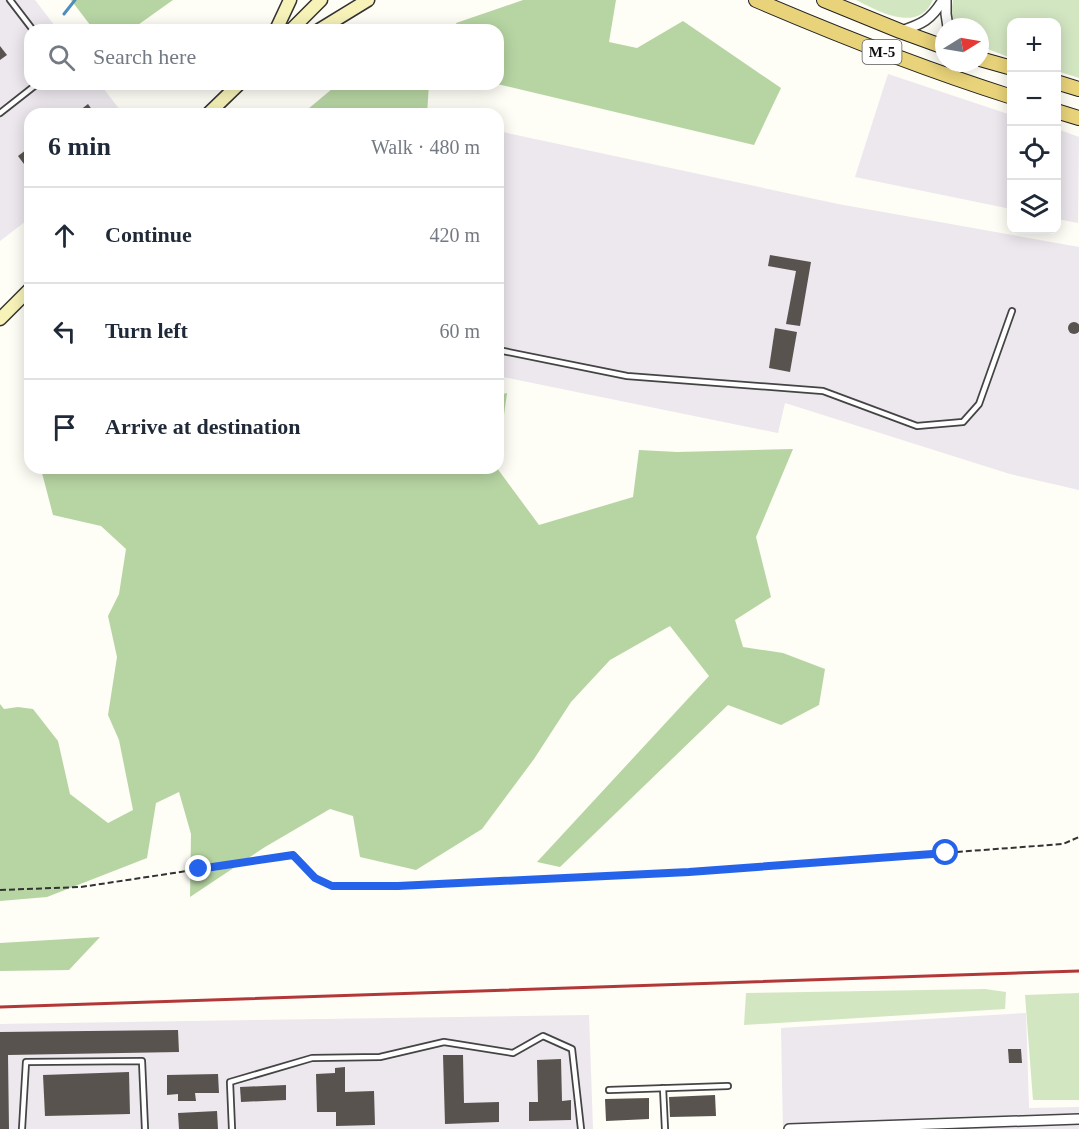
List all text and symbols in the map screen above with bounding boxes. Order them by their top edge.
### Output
north arrow [935,18,989,72]
map controls [1007,18,1061,234]
button: + [1007,18,1061,72]
search box [24,24,504,90]
road number: М-5 [862,40,902,64]
icon: search [45,41,78,74]
text: Search here [93,44,196,69]
button: − [1007,72,1061,126]
button: locate [1007,126,1061,180]
text: 6 min [48,132,111,161]
text: Walk · 480 m [371,136,480,158]
button: layers [1007,180,1061,234]
icon: ahead [48,219,81,252]
text: Continue [105,222,192,247]
text: 420 m [429,224,480,246]
icon: left [48,315,81,348]
text: Turn left [105,318,188,343]
text: 60 m [439,320,480,342]
icon: arrive [48,411,81,444]
text: Arrive at destination [105,414,301,439]
route start [932,839,958,865]
route end [185,855,211,881]

